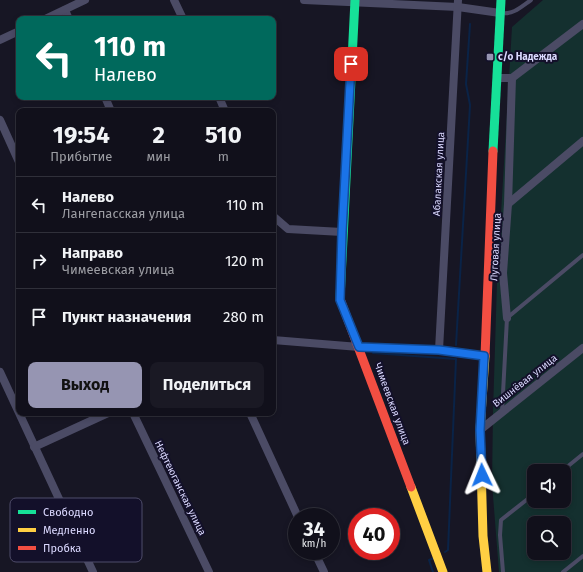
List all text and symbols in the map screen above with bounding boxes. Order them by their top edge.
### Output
text: 110 m [94,30,166,63]
icon: left [28,32,80,84]
pin [334,47,368,81]
place label: с/о Надежда [498,51,558,63]
marker: с/о Надежда [485,52,495,62]
icon: arrive [340,53,362,75]
text: Налево [94,64,157,86]
text: 19:54 [53,121,110,149]
text: 2 [153,121,165,149]
text: 510 [205,121,242,149]
street label: Абалакская улица [431,132,447,216]
text: Прибытие [50,149,112,164]
text: мин [147,149,171,164]
text: m [218,149,229,164]
text: Налево [62,188,114,206]
icon: left [28,194,50,216]
text: 110 m [226,196,264,214]
text: Лангепасская улица [62,206,185,221]
street label: Луговая улица [488,213,504,281]
text: Направо [62,244,123,262]
icon: right [28,250,50,272]
text: 120 m [225,252,264,270]
text: Чимеевская улица [62,262,175,277]
icon: arrive [28,306,50,328]
text: Пункт назначения [62,308,191,326]
text: 280 m [223,308,264,326]
street label: Вишнёвая улица [490,351,560,410]
street label: Чимеевская улица [372,361,412,447]
button: Выход [28,362,142,408]
button: Поделиться [150,362,264,408]
street label: Нефтеюганская улица [152,439,208,537]
position arrow [461,454,503,496]
map controls [527,464,571,560]
button: sound [527,464,571,508]
legend [10,498,142,562]
text: Свободно [43,506,93,519]
speed limit sign: 40 [348,508,400,560]
button: search [527,516,571,560]
text: 34 [303,517,325,541]
text: Медленно [43,524,95,537]
text: km/h [302,538,326,550]
text: Пробка [43,542,81,555]

